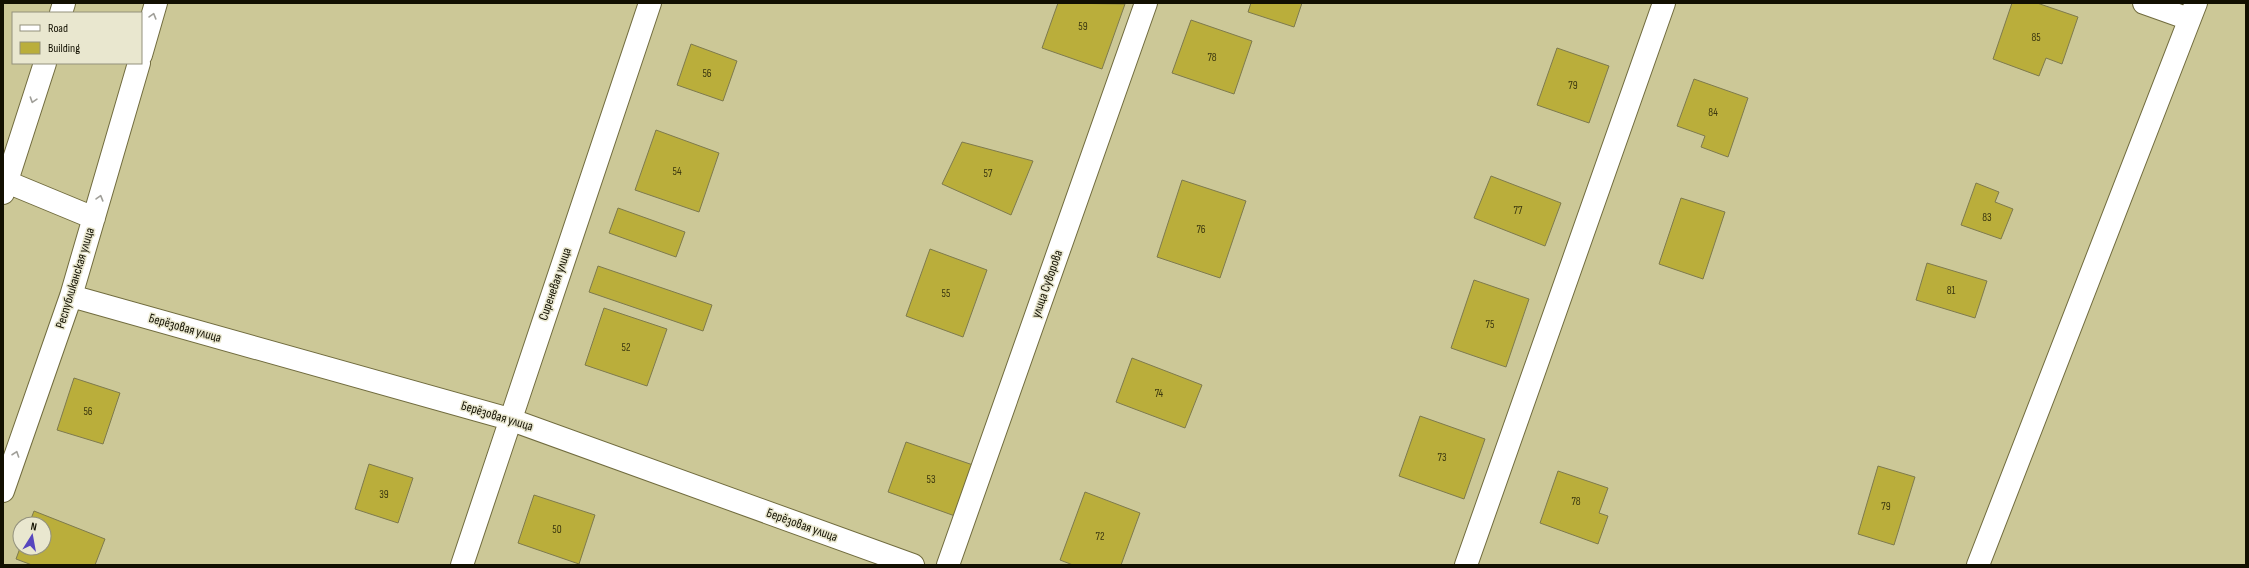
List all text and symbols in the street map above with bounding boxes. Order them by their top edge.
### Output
legend [12,12,142,64]
one-way arrow [148,12,156,19]
house number: 59 [1078,20,1088,33]
text: Road [48,21,68,36]
house number: 85 [2031,31,2041,44]
text: Building [48,41,80,56]
house number: 78 [1207,51,1217,64]
house number: 56 [702,67,712,80]
house number: 79 [1568,79,1578,92]
one-way arrow [29,96,38,103]
house number: 84 [1708,106,1718,119]
house number: 54 [672,165,682,178]
house number: 57 [984,167,993,180]
one-way arrow [95,194,104,201]
house number: 77 [1514,204,1523,217]
house number: 83 [1982,211,1992,224]
house number: 76 [1196,223,1206,236]
street label: Республиканская улица [52,226,98,330]
street label: Сиреневая улица [535,246,575,322]
street label: улица Суворова [1028,248,1066,320]
house number: 81 [1947,284,1955,297]
house number: 55 [942,287,950,300]
street label: Берёзовая улица [147,310,223,346]
house number: 75 [1486,318,1494,331]
house number: 52 [622,341,631,354]
house number: 74 [1155,387,1164,400]
street label: Берёзовая улица [459,397,535,435]
house number: 56 [83,405,93,418]
one-way arrow [11,451,20,458]
house number: 73 [1437,451,1447,464]
house number: 53 [926,473,936,486]
house number: 39 [379,488,389,501]
house number: 78 [1571,495,1581,508]
house number: 79 [1881,500,1891,513]
street label: Берёзовая улица [764,505,840,545]
north arrow [12,516,52,556]
text: N [30,520,38,534]
house number: 50 [552,523,562,536]
house number: 72 [1096,530,1105,543]

